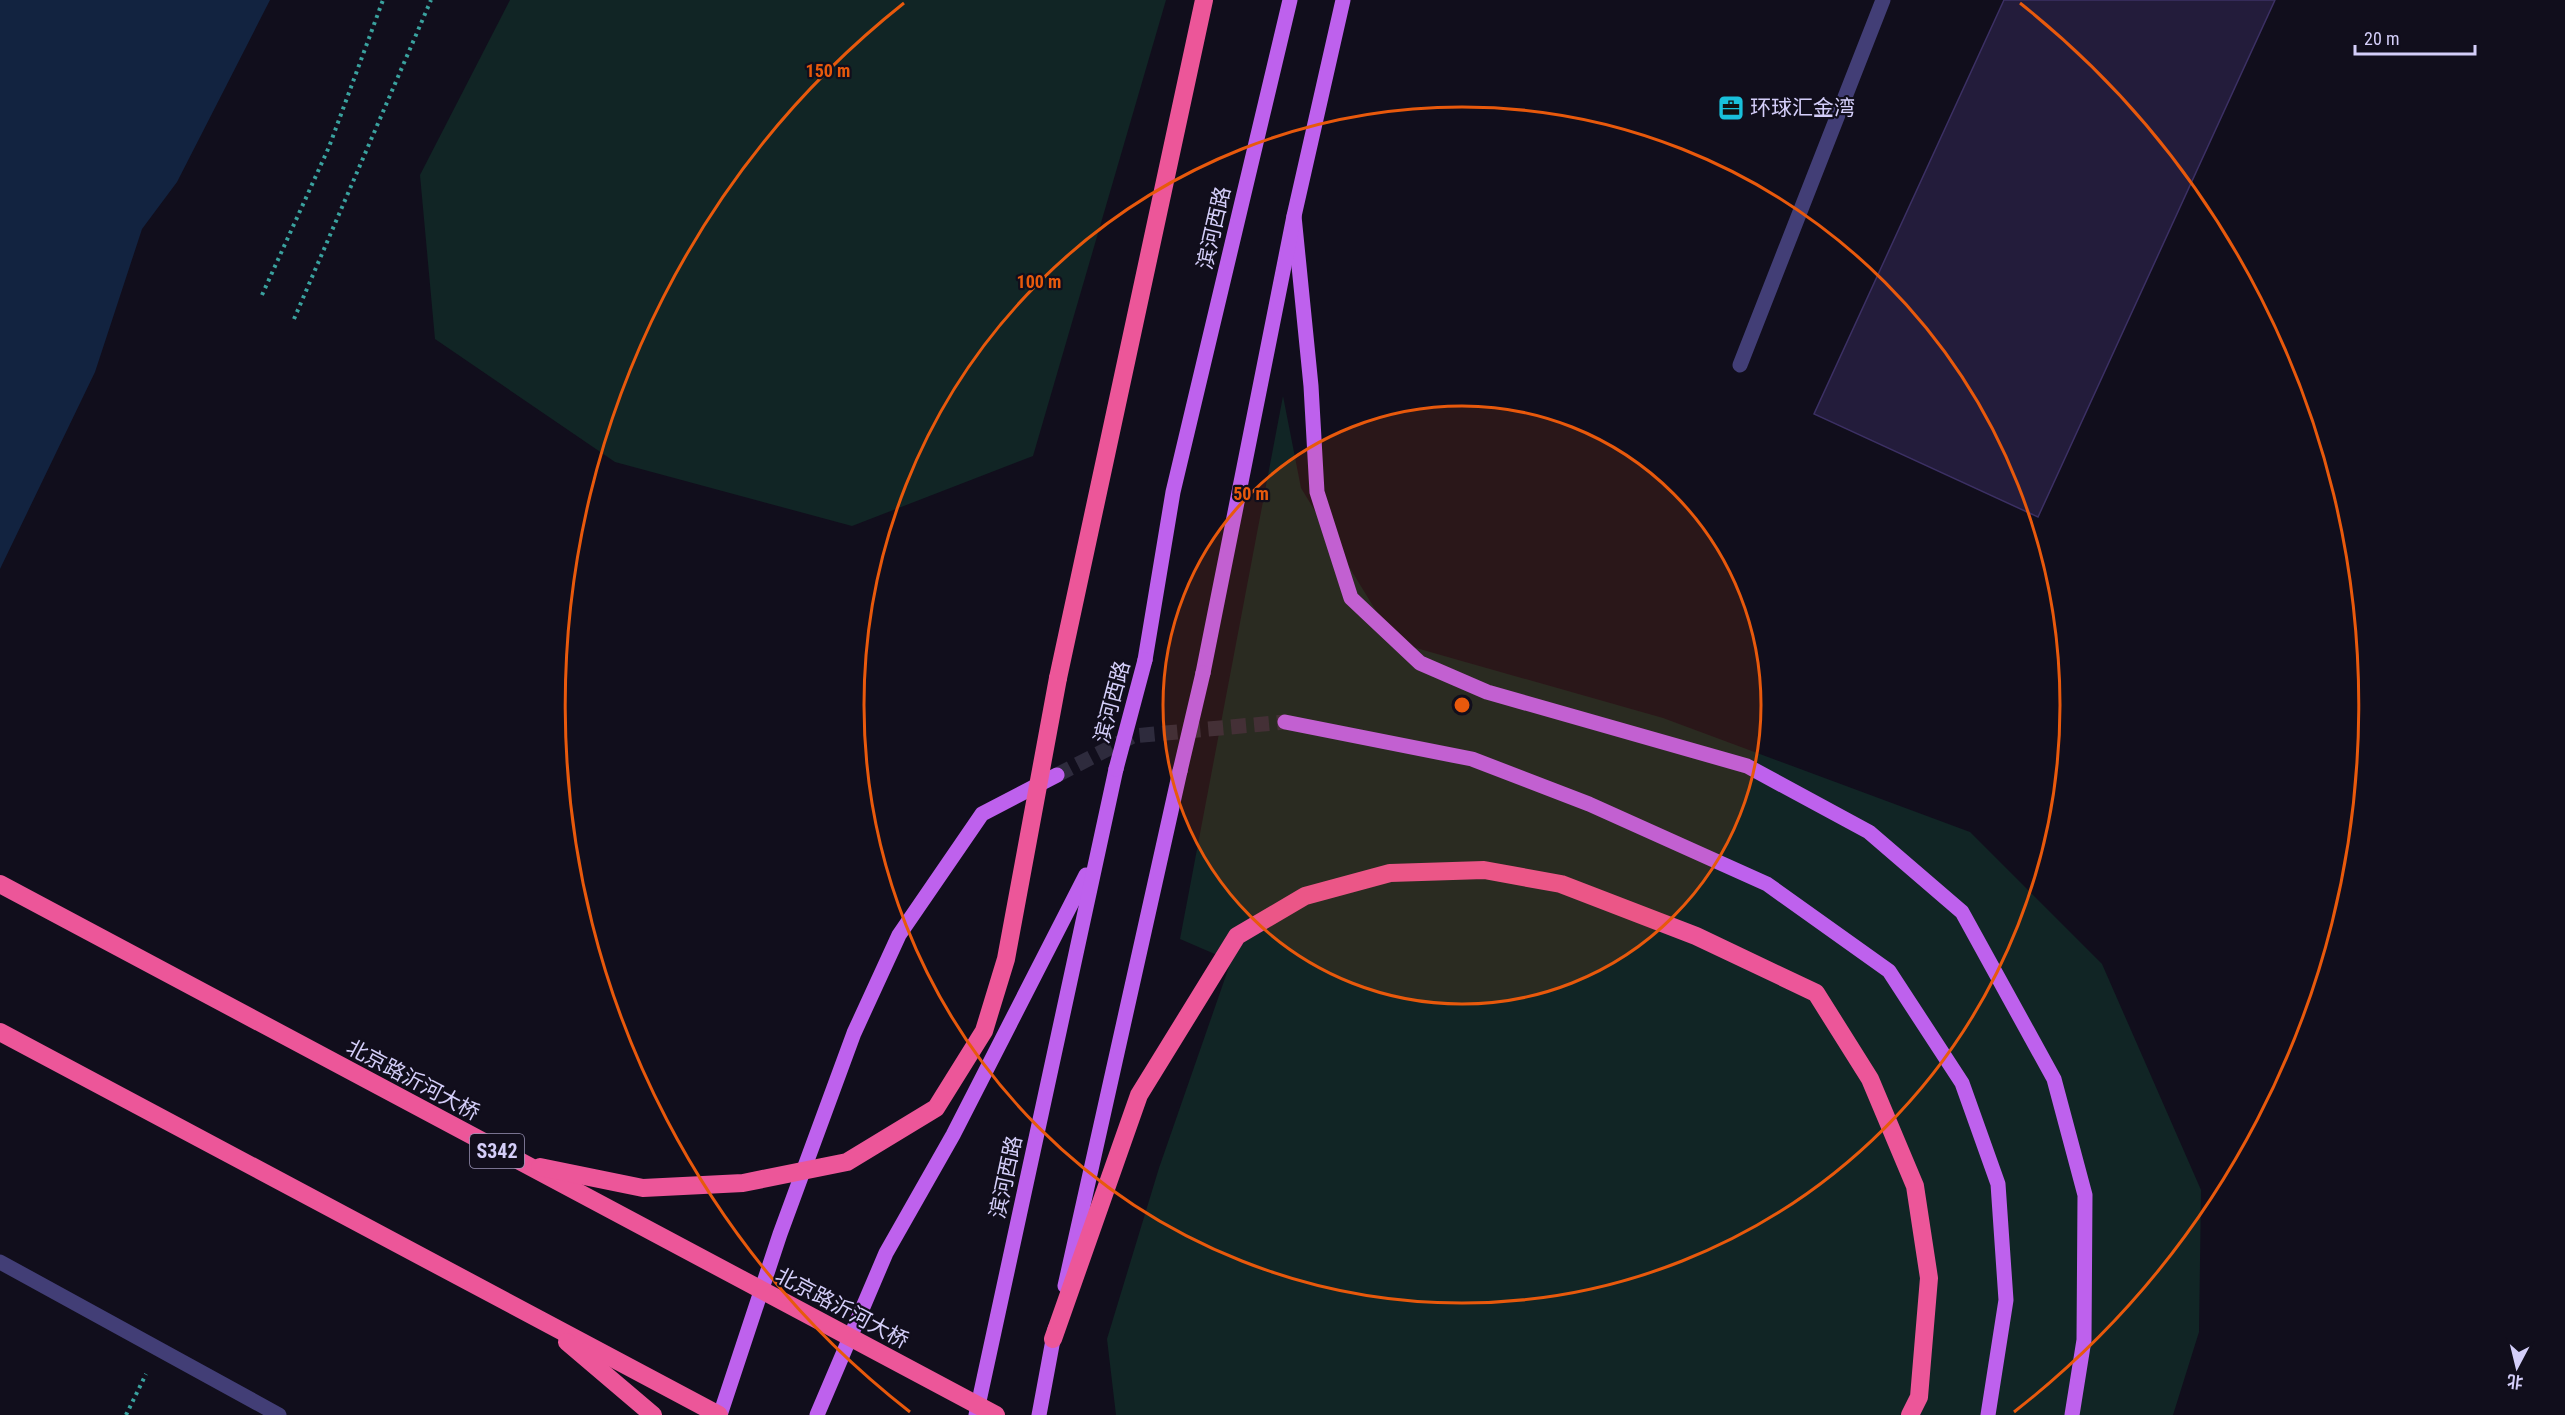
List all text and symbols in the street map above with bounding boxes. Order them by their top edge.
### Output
scale bar [2355,18,2475,56]
text: 20 m [2364,28,2399,49]
text: 150 m [806,60,850,81]
office icon: 环球汇金湾 [1716,93,1746,123]
place label: 环球汇金湾 [1750,96,1855,120]
street label: 滨河西路 [1193,184,1235,272]
text: 100 m [1017,271,1061,292]
text: 50 m [1233,483,1269,504]
street label: 滨河西路 [1090,658,1134,746]
centre of rings [1452,695,1472,715]
street label: 北京路沂河大桥 [342,1035,484,1125]
street label: 滨河西路 [986,1133,1026,1221]
road number: S342 [470,1134,524,1168]
street label: 北京路沂河大桥 [771,1263,913,1353]
north arrow [2487,1337,2547,1397]
text: 北 [2506,1371,2524,1392]

